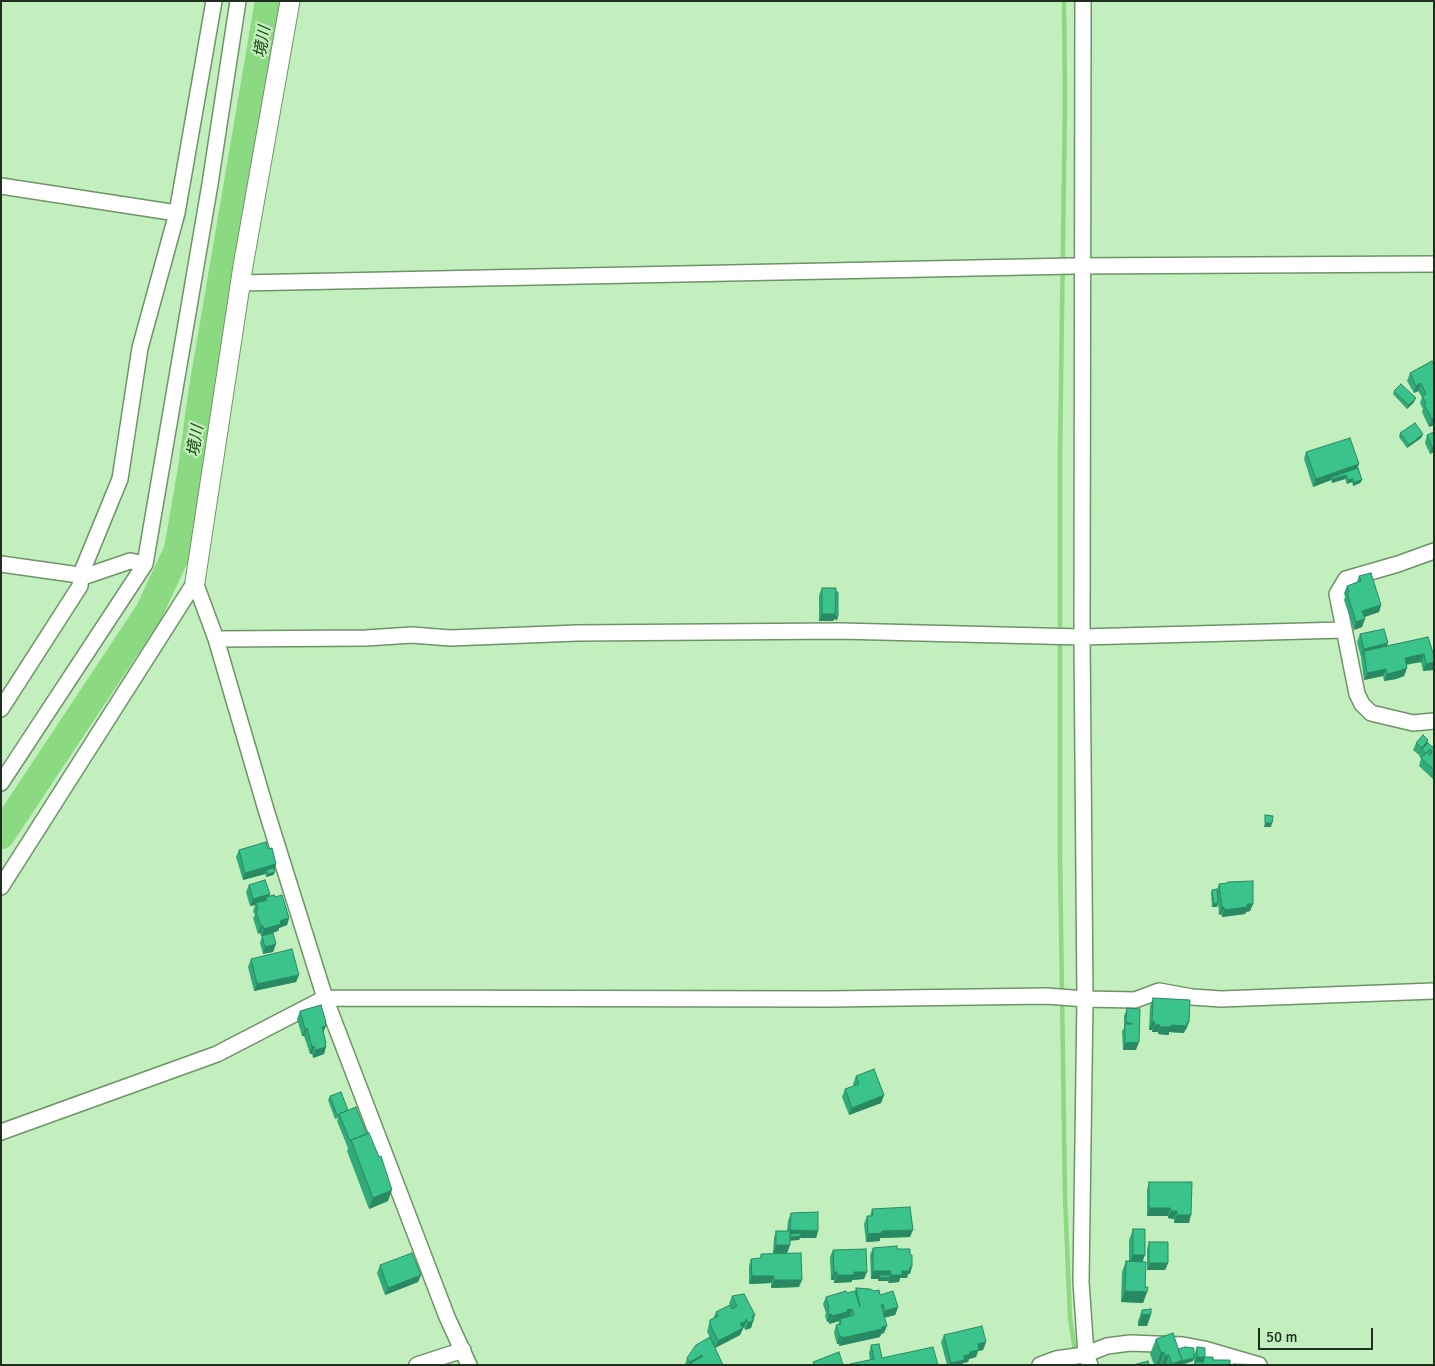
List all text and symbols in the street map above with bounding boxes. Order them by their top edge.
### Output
water label: 境川 [251,25,275,59]
water label: 境川 [184,424,208,458]
scale bar [1260,1318,1375,1350]
text: 50 m [1266,1328,1297,1346]

